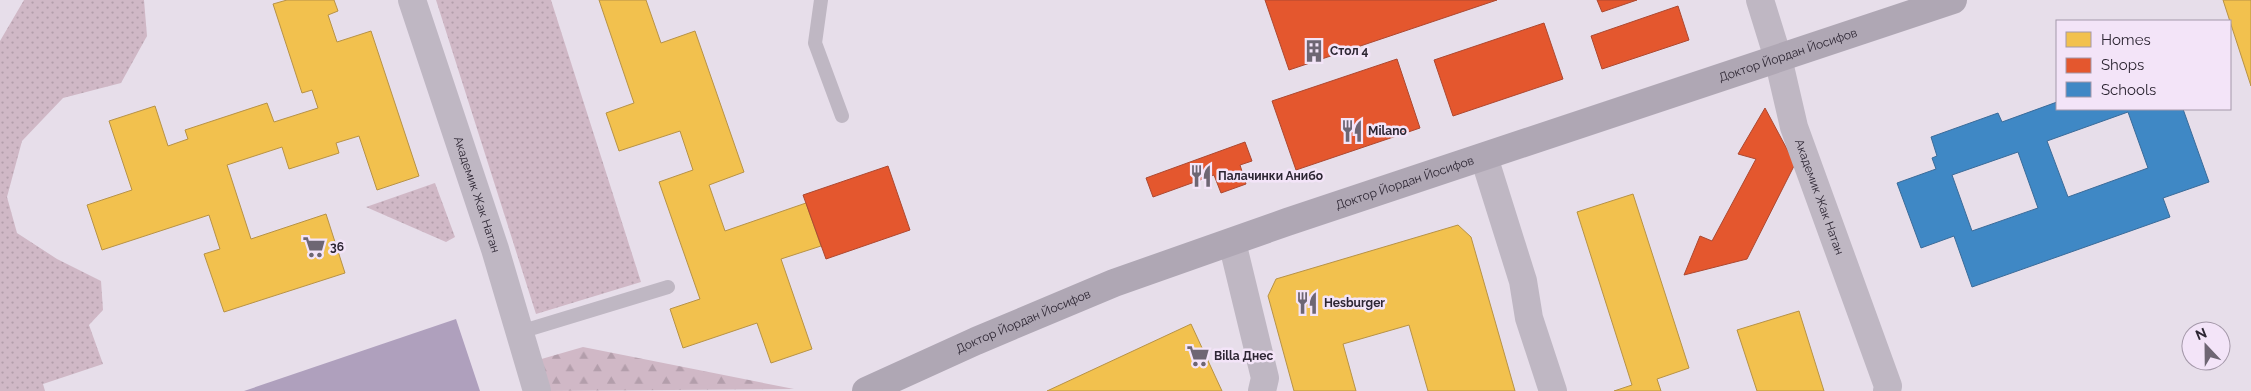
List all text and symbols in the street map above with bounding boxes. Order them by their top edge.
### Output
legend [2056,20,2231,110]
street label: Доктор Йордан Йосифов [1717,25,1859,85]
text: Homes [2101,31,2151,49]
building icon: Стол 4 [1301,38,1327,64]
place label: Стол 4 [1330,44,1368,58]
text: Shops [2101,56,2144,74]
text: Schools [2101,81,2156,99]
restaurant icon: Milano [1339,118,1365,144]
place label: Milano [1368,124,1407,138]
street label: Академик Жак Натан [451,134,503,254]
street label: Академик Жак Натан [1792,137,1847,257]
street label: Доктор Йордан Йосифов [1334,153,1476,212]
restaurant icon: Палачинки Анибо [1188,163,1214,189]
place label: Палачинки Анибо [1218,169,1323,183]
supermarket icon: 36 [301,234,327,260]
place label: 36 [330,240,344,254]
street label: Доктор Йордан Йосифов [954,287,1093,356]
restaurant icon: Hesburger [1294,290,1320,316]
place label: Hesburger [1324,296,1385,310]
north arrow [2181,321,2231,371]
text: N [2193,325,2209,343]
supermarket icon: Billa Днес [1185,343,1211,369]
place label: Billa Днес [1214,349,1273,363]

